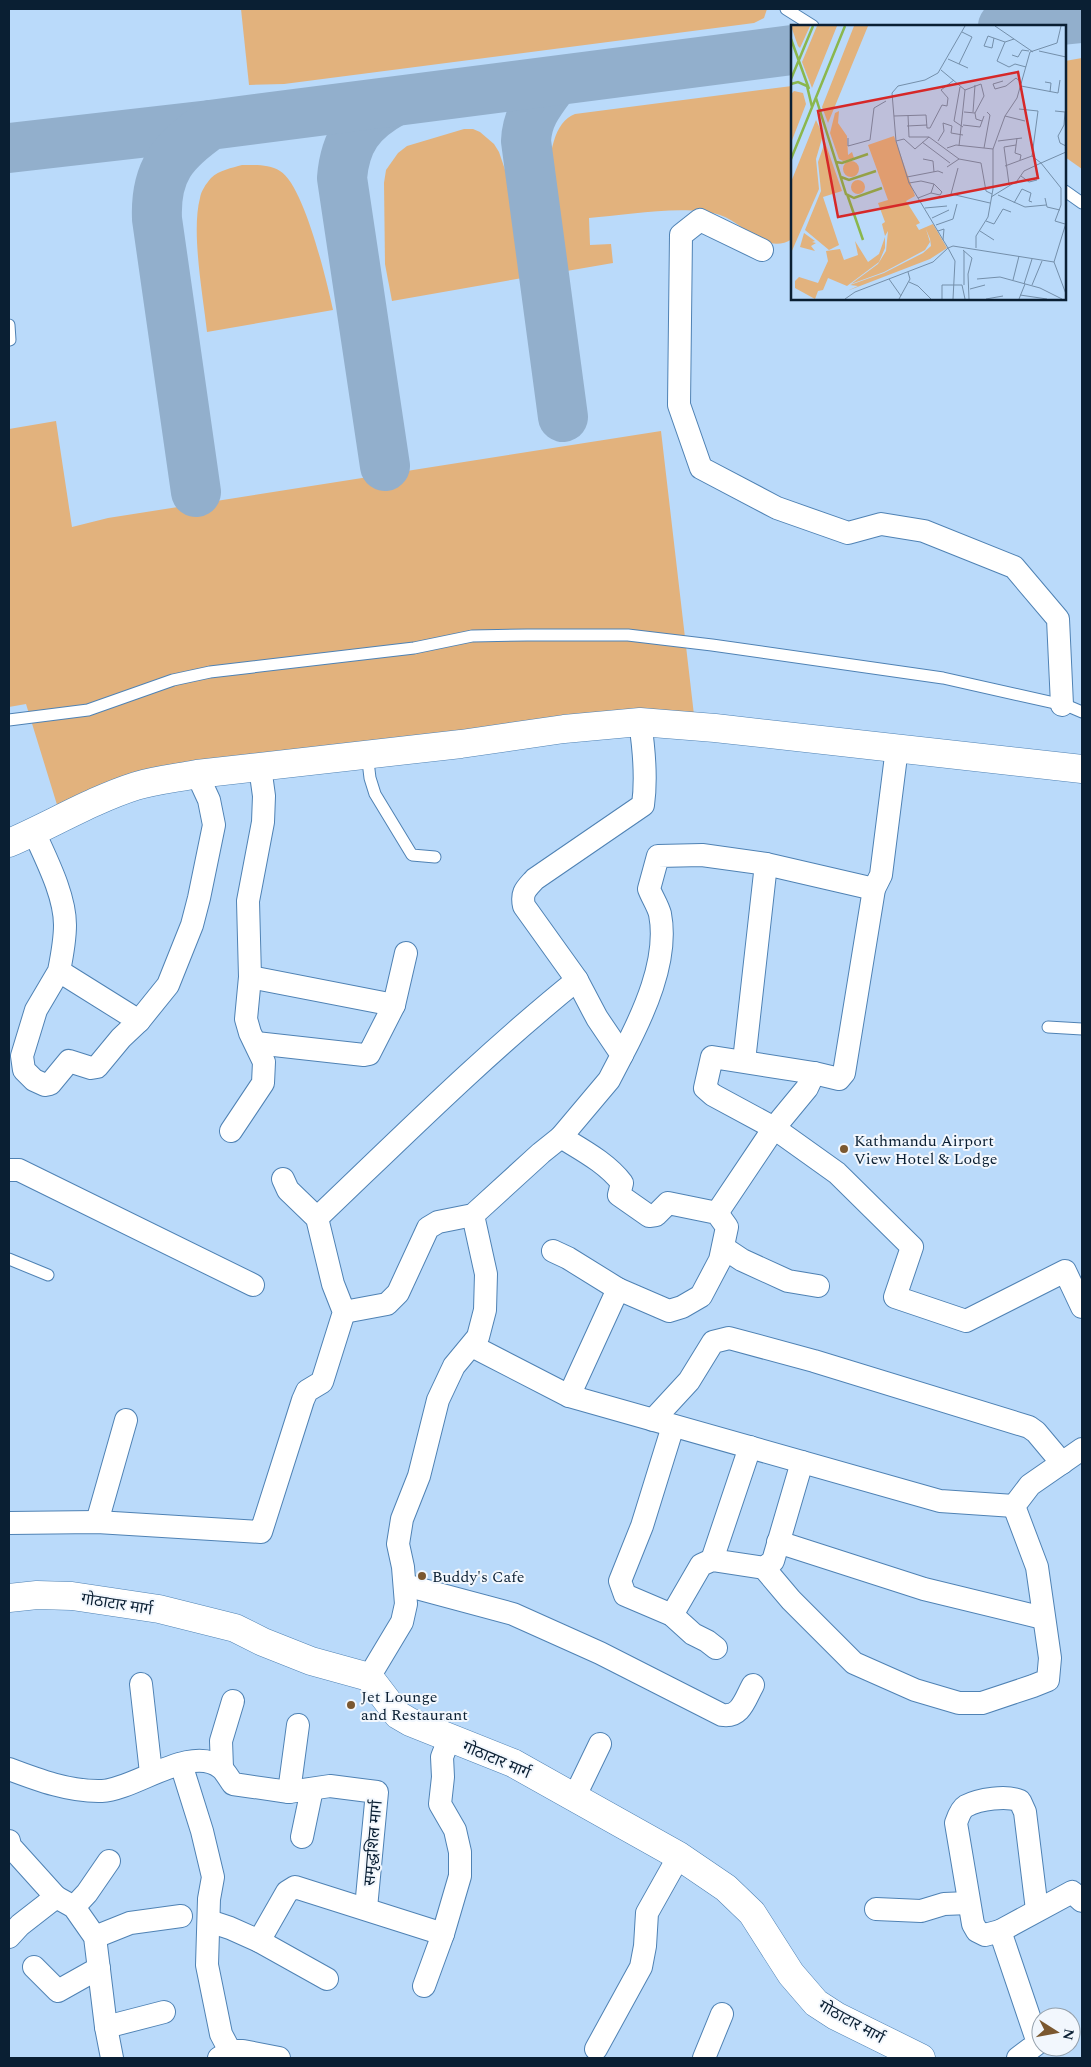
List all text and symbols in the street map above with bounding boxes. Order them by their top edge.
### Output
inset map [791,25,1066,300]
place label: Kathmandu Airport View Hotel & Lodge [854,1129,998,1171]
marker: Kathmandu Airport View Hotel & Lodge [838,1143,850,1155]
place label: Buddy's Cafe [432,1565,524,1589]
marker: Buddy's Cafe [416,1570,428,1582]
street label: गोठाटार मार्ग [79,1586,155,1622]
place label: Jet Lounge and Restaurant [361,1685,468,1727]
marker: Jet Lounge and Restaurant [345,1699,357,1711]
street label: गोठाटार मार्ग [459,1735,535,1785]
street label: समृद्धशिल मार्ग [357,1798,389,1887]
street label: गोठाटार मार्ग [814,1994,890,2050]
north arrow [1031,2007,1081,2057]
text: N [1057,2027,1080,2042]

